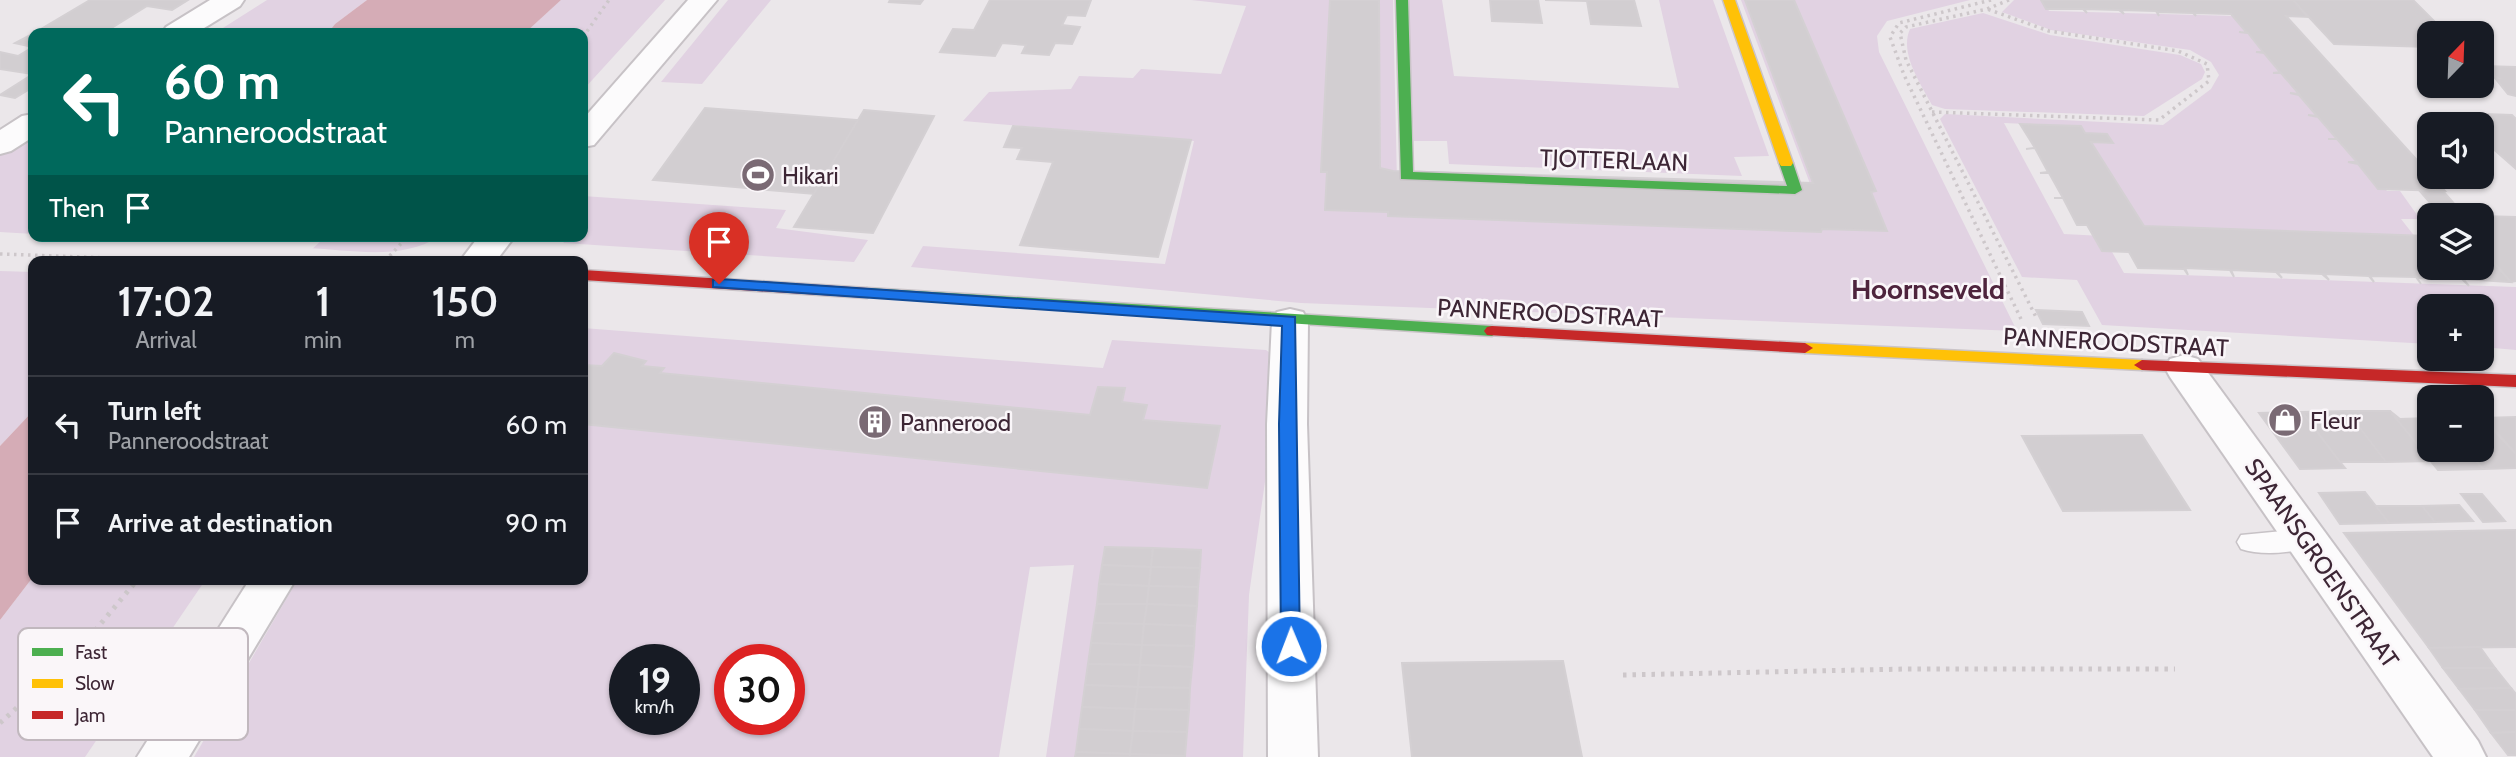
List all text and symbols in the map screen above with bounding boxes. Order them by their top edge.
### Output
north arrow [2417,21,2494,98]
map controls [2417,21,2494,462]
text: 60 m [164,52,280,111]
icon: left [49,56,140,147]
text: Panneroodstraat [164,112,387,151]
button: sound [2417,112,2494,189]
street label: TJOTTERLAAN [1539,143,1689,177]
sports icon: Hikari [739,156,777,194]
place label: Hikari [782,161,839,190]
icon: arrive [119,189,157,227]
text: Then [49,192,105,224]
button: layers [2417,203,2494,280]
pin [689,212,749,284]
icon: arrive [700,223,738,261]
district label: Hoornseveld [1851,272,2005,306]
text: 17:02 [118,275,214,327]
text: 1 [316,275,330,327]
text: 150 [431,275,498,327]
street label: PANNEROODSTRAAT [1436,293,1664,333]
button: + [2417,294,2494,371]
street label: PANNEROODSTRAAT [2002,322,2230,362]
text: Arrival [135,326,197,354]
text: min [304,326,342,354]
text: m [455,326,475,354]
button: − [2417,385,2494,462]
text: Turn left [108,395,201,427]
shop icon: Fleur [2266,401,2304,439]
building icon: Pannerood [856,403,894,441]
icon: left [49,406,87,444]
place label: Fleur [2310,406,2361,435]
place label: Pannerood [900,408,1011,437]
text: 60 m [505,409,567,441]
text: Panneroodstraat [108,427,268,455]
street label: SPAANSGROENSTRAAT [2239,453,2405,673]
icon: arrive [49,504,87,542]
text: Arrive at destination [108,507,333,539]
text: 90 m [505,507,567,539]
position arrow [1254,609,1328,683]
legend [18,628,248,740]
text: Fast [75,641,108,664]
speed limit sign: 30 [714,644,805,735]
text: 19 [638,659,671,702]
text: Slow [75,672,115,695]
text: km/h [635,696,674,718]
text: Jam [74,704,105,727]

